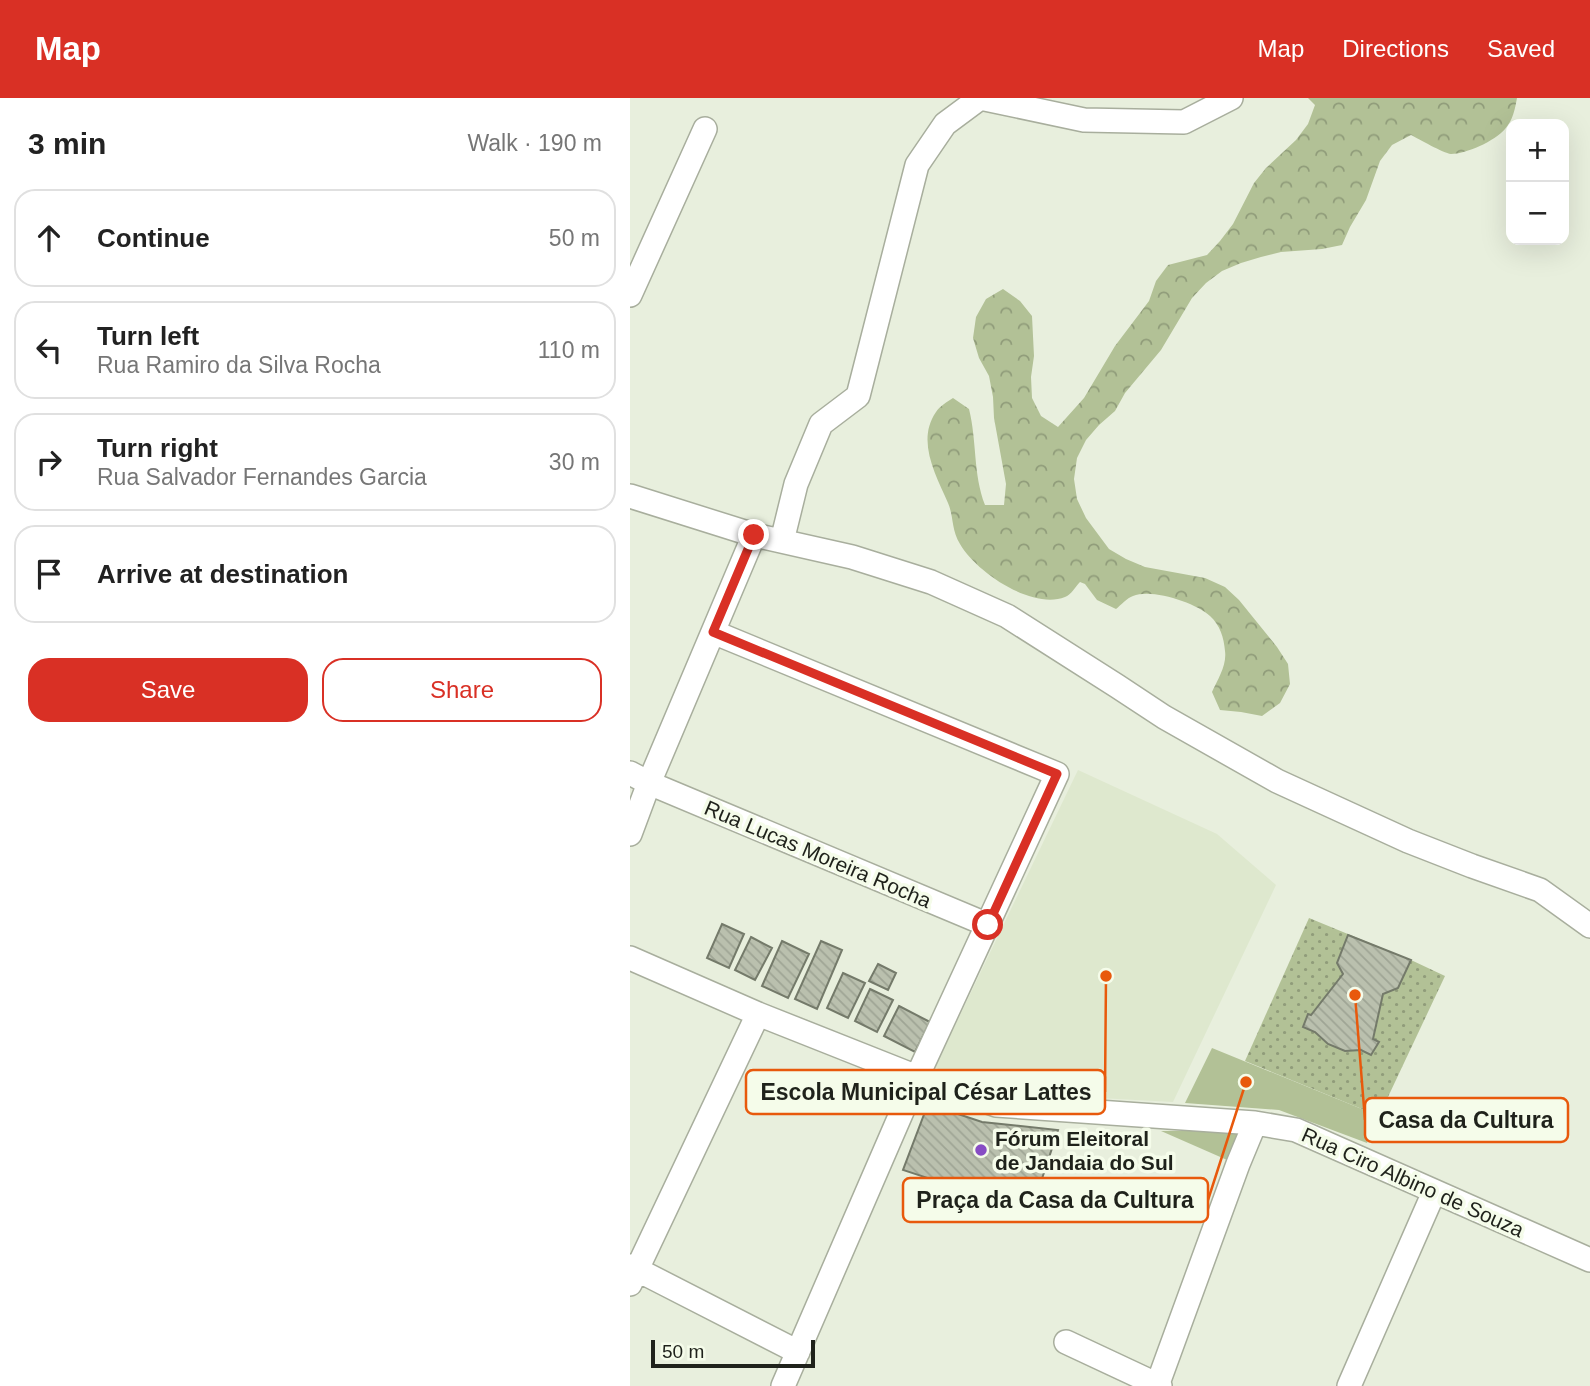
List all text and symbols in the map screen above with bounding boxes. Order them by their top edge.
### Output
text: Map [35,30,101,67]
text: Map [1258,35,1304,62]
text: Directions [1342,35,1449,62]
text: Saved [1487,35,1555,62]
map controls [1506,119,1569,245]
button: + [1506,119,1569,182]
text: 3 min [28,127,106,160]
text: Walk · 190 m [467,130,602,156]
button: − [1506,182,1569,245]
icon: ahead [30,219,68,257]
text: Continue [97,223,210,253]
text: 50 m [549,225,600,251]
text: Turn left [97,321,199,351]
icon: left [30,331,68,369]
text: 110 m [538,337,600,363]
text: Rua Ramiro da Silva Rocha [97,352,381,378]
text: Turn right [97,433,218,463]
icon: right [30,443,68,481]
text: 30 m [549,449,600,475]
text: Rua Salvador Fernandes Garcia [97,464,427,490]
route end [738,519,769,550]
icon: arrive [30,555,68,593]
text: Arrive at destination [97,559,348,589]
button: Save [28,658,308,722]
button: Share [322,658,602,722]
street label: Rua Lucas Moreira Rocha [701,796,935,912]
route start [972,909,1003,940]
callout: Escola Municipal César Lattes [746,1070,1105,1114]
text: Escola Municipal César Lattes [760,1079,1092,1105]
callout: Casa da Cultura [1365,1098,1568,1142]
text: Casa da Cultura [1378,1107,1554,1133]
street label: Rua Ciro Albino de Souza [1298,1123,1528,1242]
place label: Fórum Eleitoral de Jandaia do Sul [995,1127,1174,1174]
marker: Fórum Eleitoral de Jandaia do Sul [973,1142,989,1158]
callout: Praça da Casa da Cultura [903,1178,1208,1222]
text: Praça da Casa da Cultura [916,1187,1194,1213]
scale bar [651,1337,816,1369]
text: 50 m [662,1341,704,1362]

